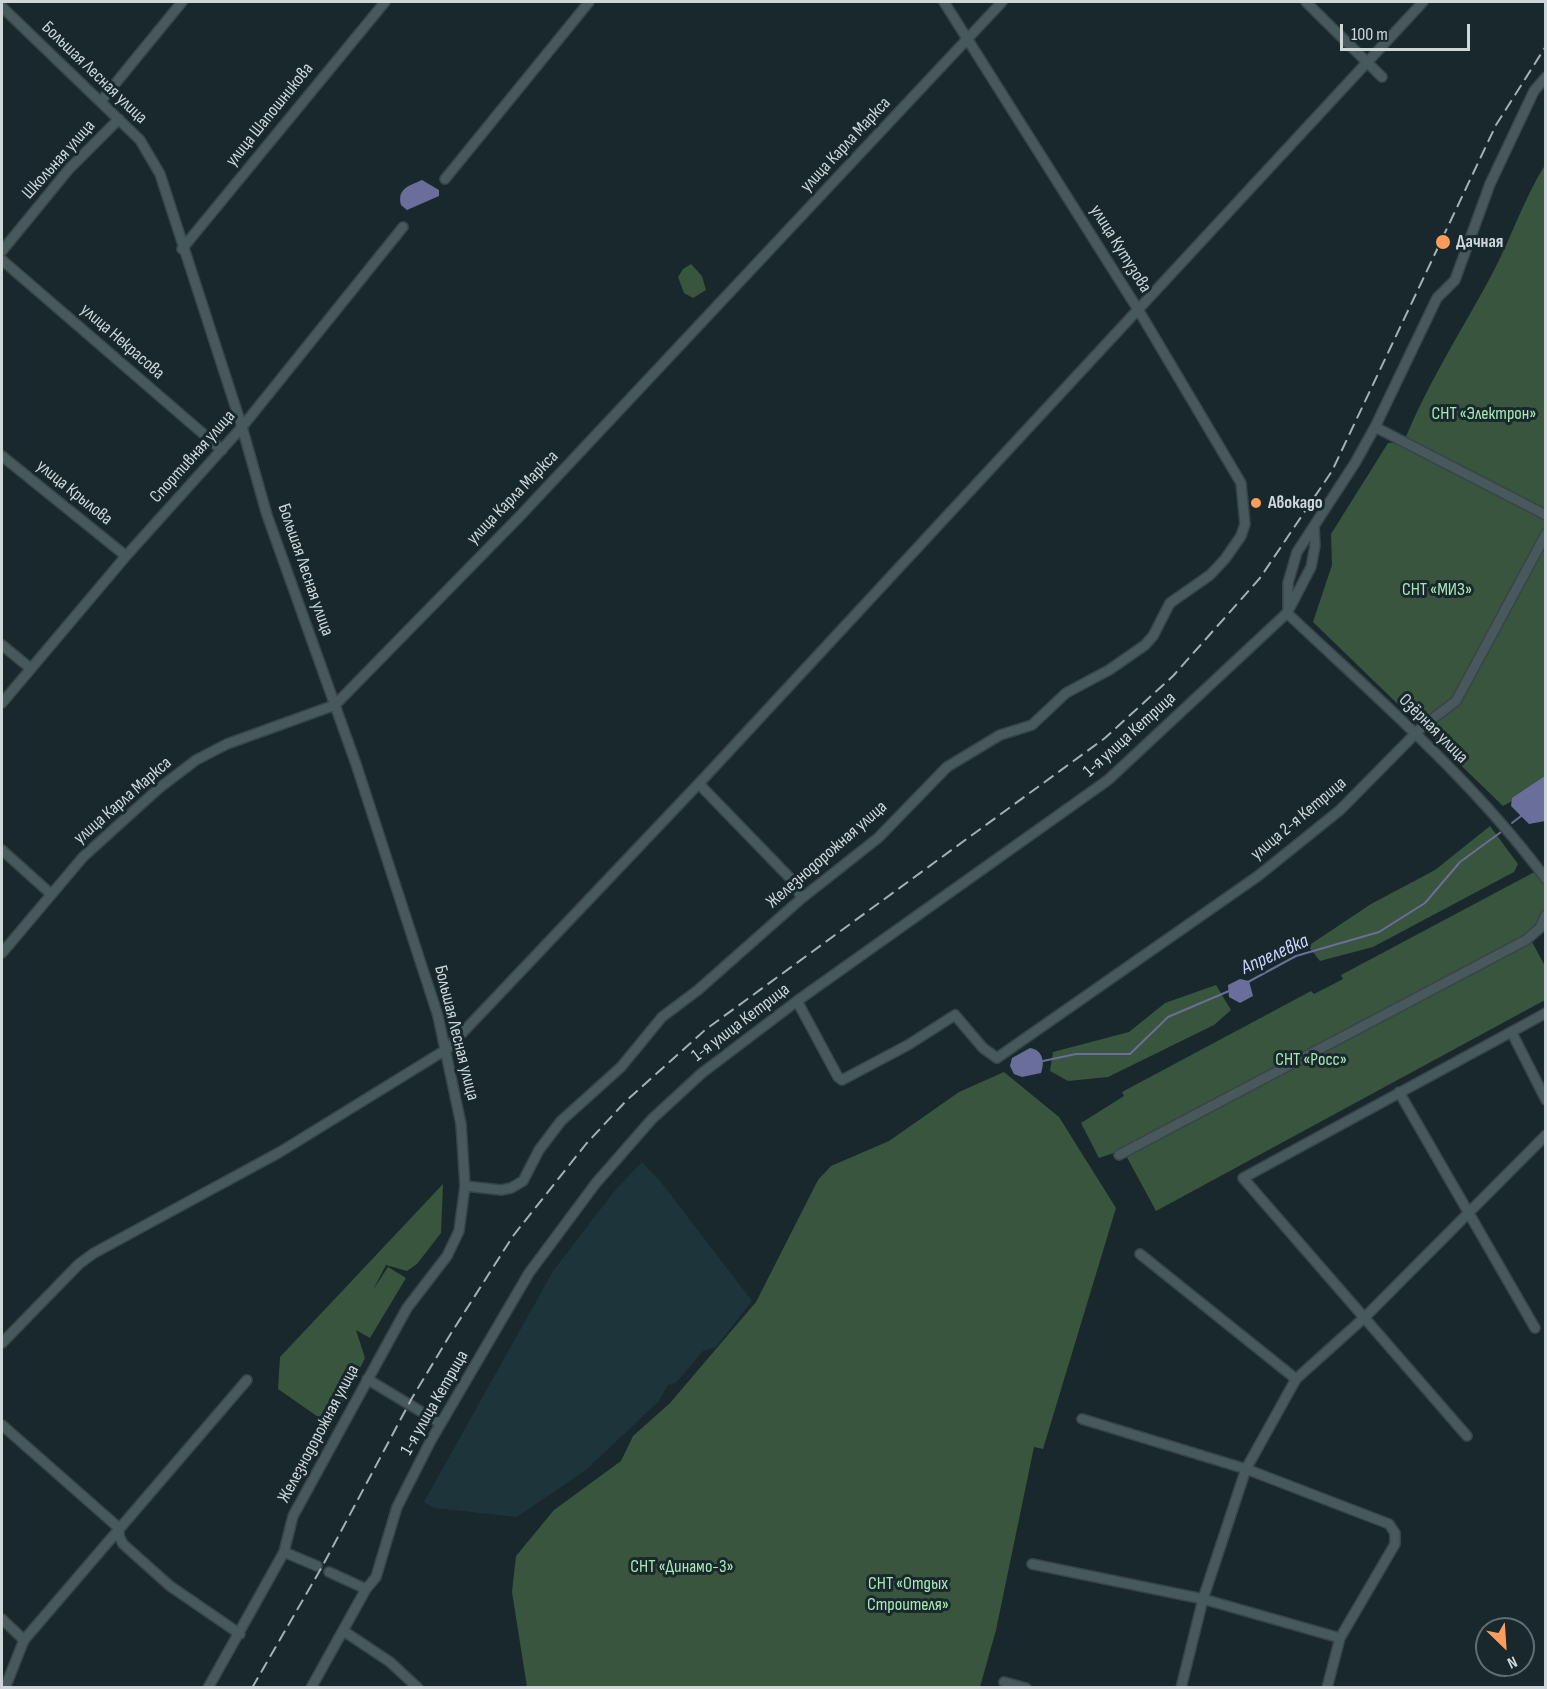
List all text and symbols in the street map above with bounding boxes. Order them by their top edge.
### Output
scale bar [1343,12,1474,50]
street label: Большая Лесная улица [37,17,151,129]
text: 100 m [1351,24,1388,45]
street label: улица Шапошникова [222,59,318,171]
street label: улица Карла Маркса [796,93,896,197]
street label: Школьная улица [18,116,100,204]
street label: улица Кутузова [1084,201,1156,297]
place label: Дачная [1456,231,1503,253]
marker: Дачная [1434,233,1452,251]
street label: улица Некрасова [75,300,169,384]
park label: СНТ «Электрон» [1432,403,1536,425]
street label: Спортивная улица [146,406,240,508]
street label: улица Карла Маркса [463,446,563,550]
street label: улица Крылова [31,456,117,530]
place label: Авокадо [1268,492,1323,514]
marker: Авокадо [1249,496,1263,510]
street label: Большая Лесная улица [272,501,338,639]
park label: СНТ «МИЗ» [1402,579,1472,601]
street label: 1-я улица Кетрица [1079,688,1181,782]
street label: Озёрная улица [1394,690,1472,768]
street label: улица Карла Маркса [70,753,176,849]
street label: улица 2-я Кетрица [1247,773,1351,865]
street label: Железнодорожная улица [762,797,892,913]
water label: Апрелевка [1238,930,1312,980]
street label: Большая Лесная улица [429,963,483,1103]
street label: 1-я улица Кетрица [688,979,794,1067]
park label: СНТ «Росс» [1275,1049,1347,1071]
street label: 1-я улица Кетрица [396,1347,474,1459]
street label: Железнодорожная улица [274,1361,364,1507]
park label: СНТ «Динамо-3» [630,1556,734,1578]
park label: СНТ «Отдых Строителя» [867,1573,949,1616]
north arrow [1475,1617,1535,1677]
text: N [1504,1652,1520,1672]

